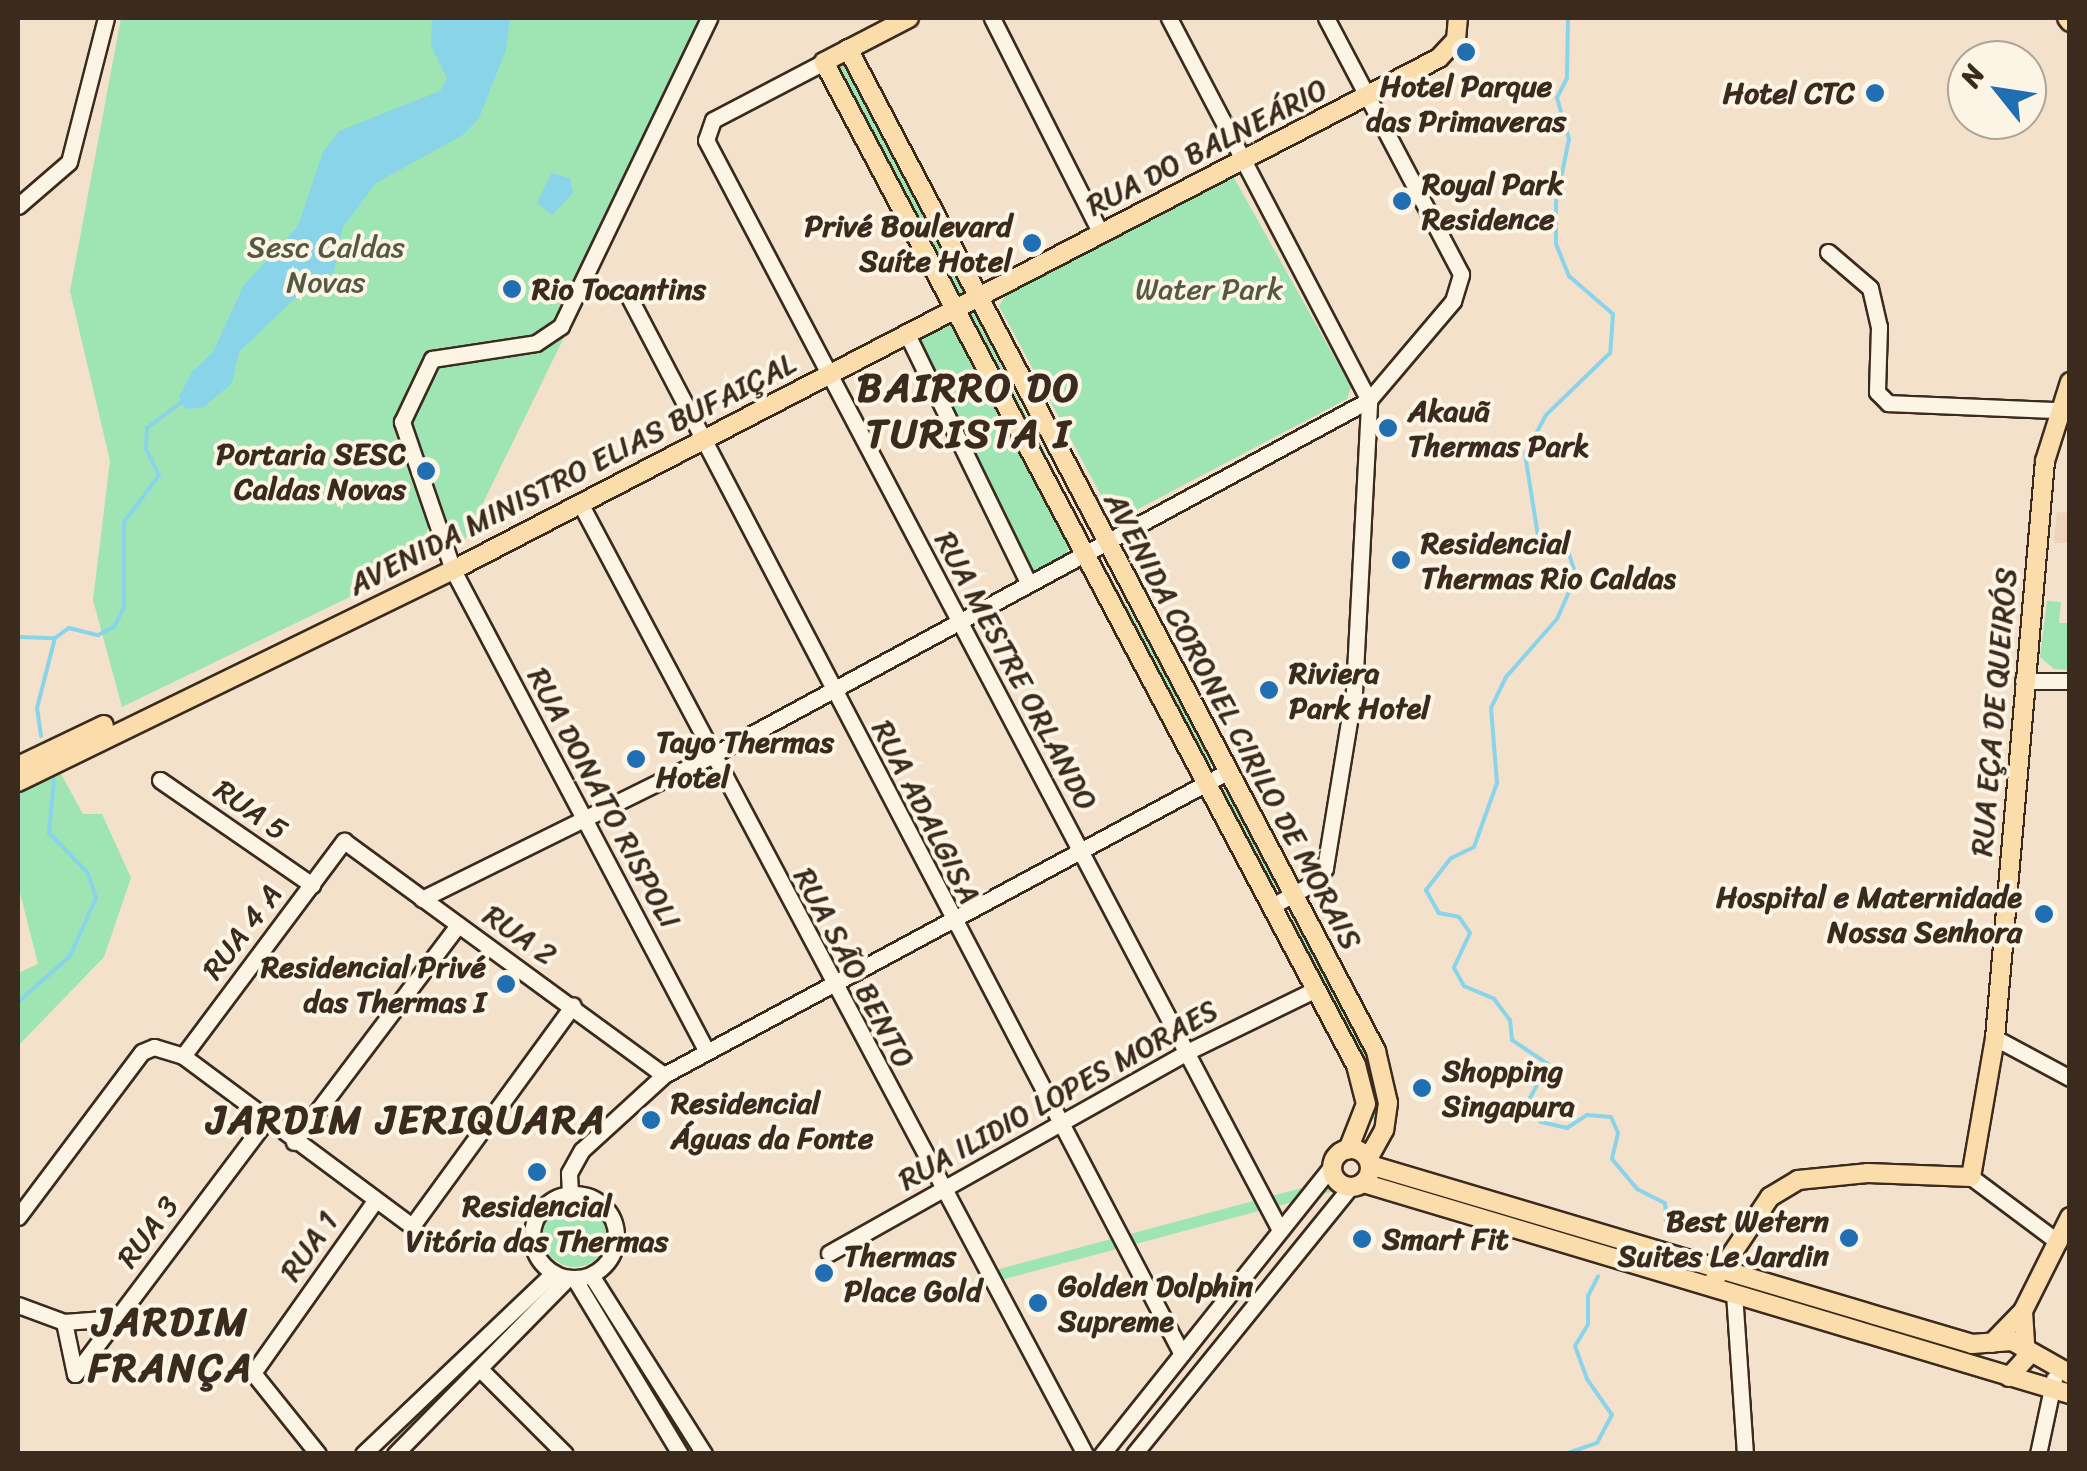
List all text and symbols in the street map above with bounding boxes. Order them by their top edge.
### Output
north arrow [1947,40,2047,140]
marker: Hotel Parque das Primaveras [1455,41,1477,63]
text: N [1946,55,1998,96]
place label: Hotel Parque das Primaveras [1367,68,1565,138]
street label: RUA DO BALNEÁRIO [1080,71,1334,223]
place label: Hotel CTC [1723,75,1855,111]
marker: Hotel CTC [1864,82,1886,104]
place label: Royal Park Residence [1422,166,1564,236]
marker: Royal Park Residence [1391,190,1413,212]
place label: Privé Boulevard Suíte Hotel [806,208,1012,278]
park label: Sesc Caldas Novas [248,229,404,300]
marker: Privé Boulevard Suíte Hotel [1021,232,1043,254]
place label: Rio Tocantins [532,271,707,307]
park label: Water Park [1135,271,1283,307]
marker: Rio Tocantins [501,278,523,300]
street label: AVENIDA MINISTRO ELIAS BUFAIÇAL [343,345,801,603]
district label: BAIRRO DO TURISTA I [859,364,1079,458]
place label: Akauã Thermas Park [1408,393,1589,464]
marker: Akauã Thermas Park [1377,417,1399,439]
place label: Portaria SESC Caldas Novas [216,436,406,506]
marker: Portaria SESC Caldas Novas [415,460,437,482]
street label: AVENIDA CORONEL CIRILO DE MORAIS [1097,486,1369,956]
street label: RUA MESTRE ORLANDO [927,525,1105,817]
place label: Residencial Thermas Rio Caldas [1421,525,1676,596]
marker: Residencial Thermas Rio Caldas [1390,549,1412,571]
street label: RUA EÇA DE QUEIRÓS [1964,567,2024,857]
place label: Riviera Park Hotel [1289,655,1432,726]
street label: RUA DONATO RISPOLI [519,660,689,936]
marker: Riviera Park Hotel [1258,679,1280,701]
street label: RUA ADALGISA [864,714,988,910]
place label: Tayo Thermas Hotel [656,724,836,794]
marker: Tayo Thermas Hotel [625,748,647,770]
street label: RUA 5 [207,772,295,848]
street label: RUA SÃO BENTO [787,863,921,1073]
street label: RUA 4 A [194,877,290,987]
place label: Hospital e Maternidade Nossa Senhora [1714,879,2022,950]
street label: RUA 2 [476,897,564,973]
marker: Hospital e Maternidade Nossa Senhora [2031,901,2057,927]
place label: Residencial Privé das Thermas I [261,949,486,1020]
marker: Residencial Privé das Thermas I [495,973,517,995]
street label: RUA ILIDIO LOPES MORAES [892,992,1224,1198]
place label: Shopping Singapura [1442,1053,1575,1124]
marker: Shopping Singapura [1411,1077,1433,1099]
place label: Residencial Águas da Fonte [671,1085,874,1156]
district label: JARDIM JERIQUARA [210,1096,604,1144]
marker: Residencial Águas da Fonte [640,1109,662,1131]
marker: Residencial Vitória das Thermas [526,1161,548,1183]
place label: Residencial Vitória das Thermas [406,1188,668,1258]
street label: RUA 3 [109,1189,187,1275]
place label: Best Wetern Suites Le Jardin [1618,1203,1829,1274]
street label: RUA 1 [272,1204,346,1288]
place label: Smart Fit [1382,1221,1509,1257]
marker: Best Wetern Suites Le Jardin [1838,1227,1860,1249]
marker: Smart Fit [1351,1228,1373,1250]
place label: Thermas Place Gold [844,1238,982,1308]
marker: Thermas Place Gold [813,1262,835,1284]
place label: Golden Dolphin Supreme [1058,1268,1254,1338]
marker: Golden Dolphin Supreme [1027,1292,1049,1314]
district label: JARDIM FRANÇA [88,1298,254,1392]

